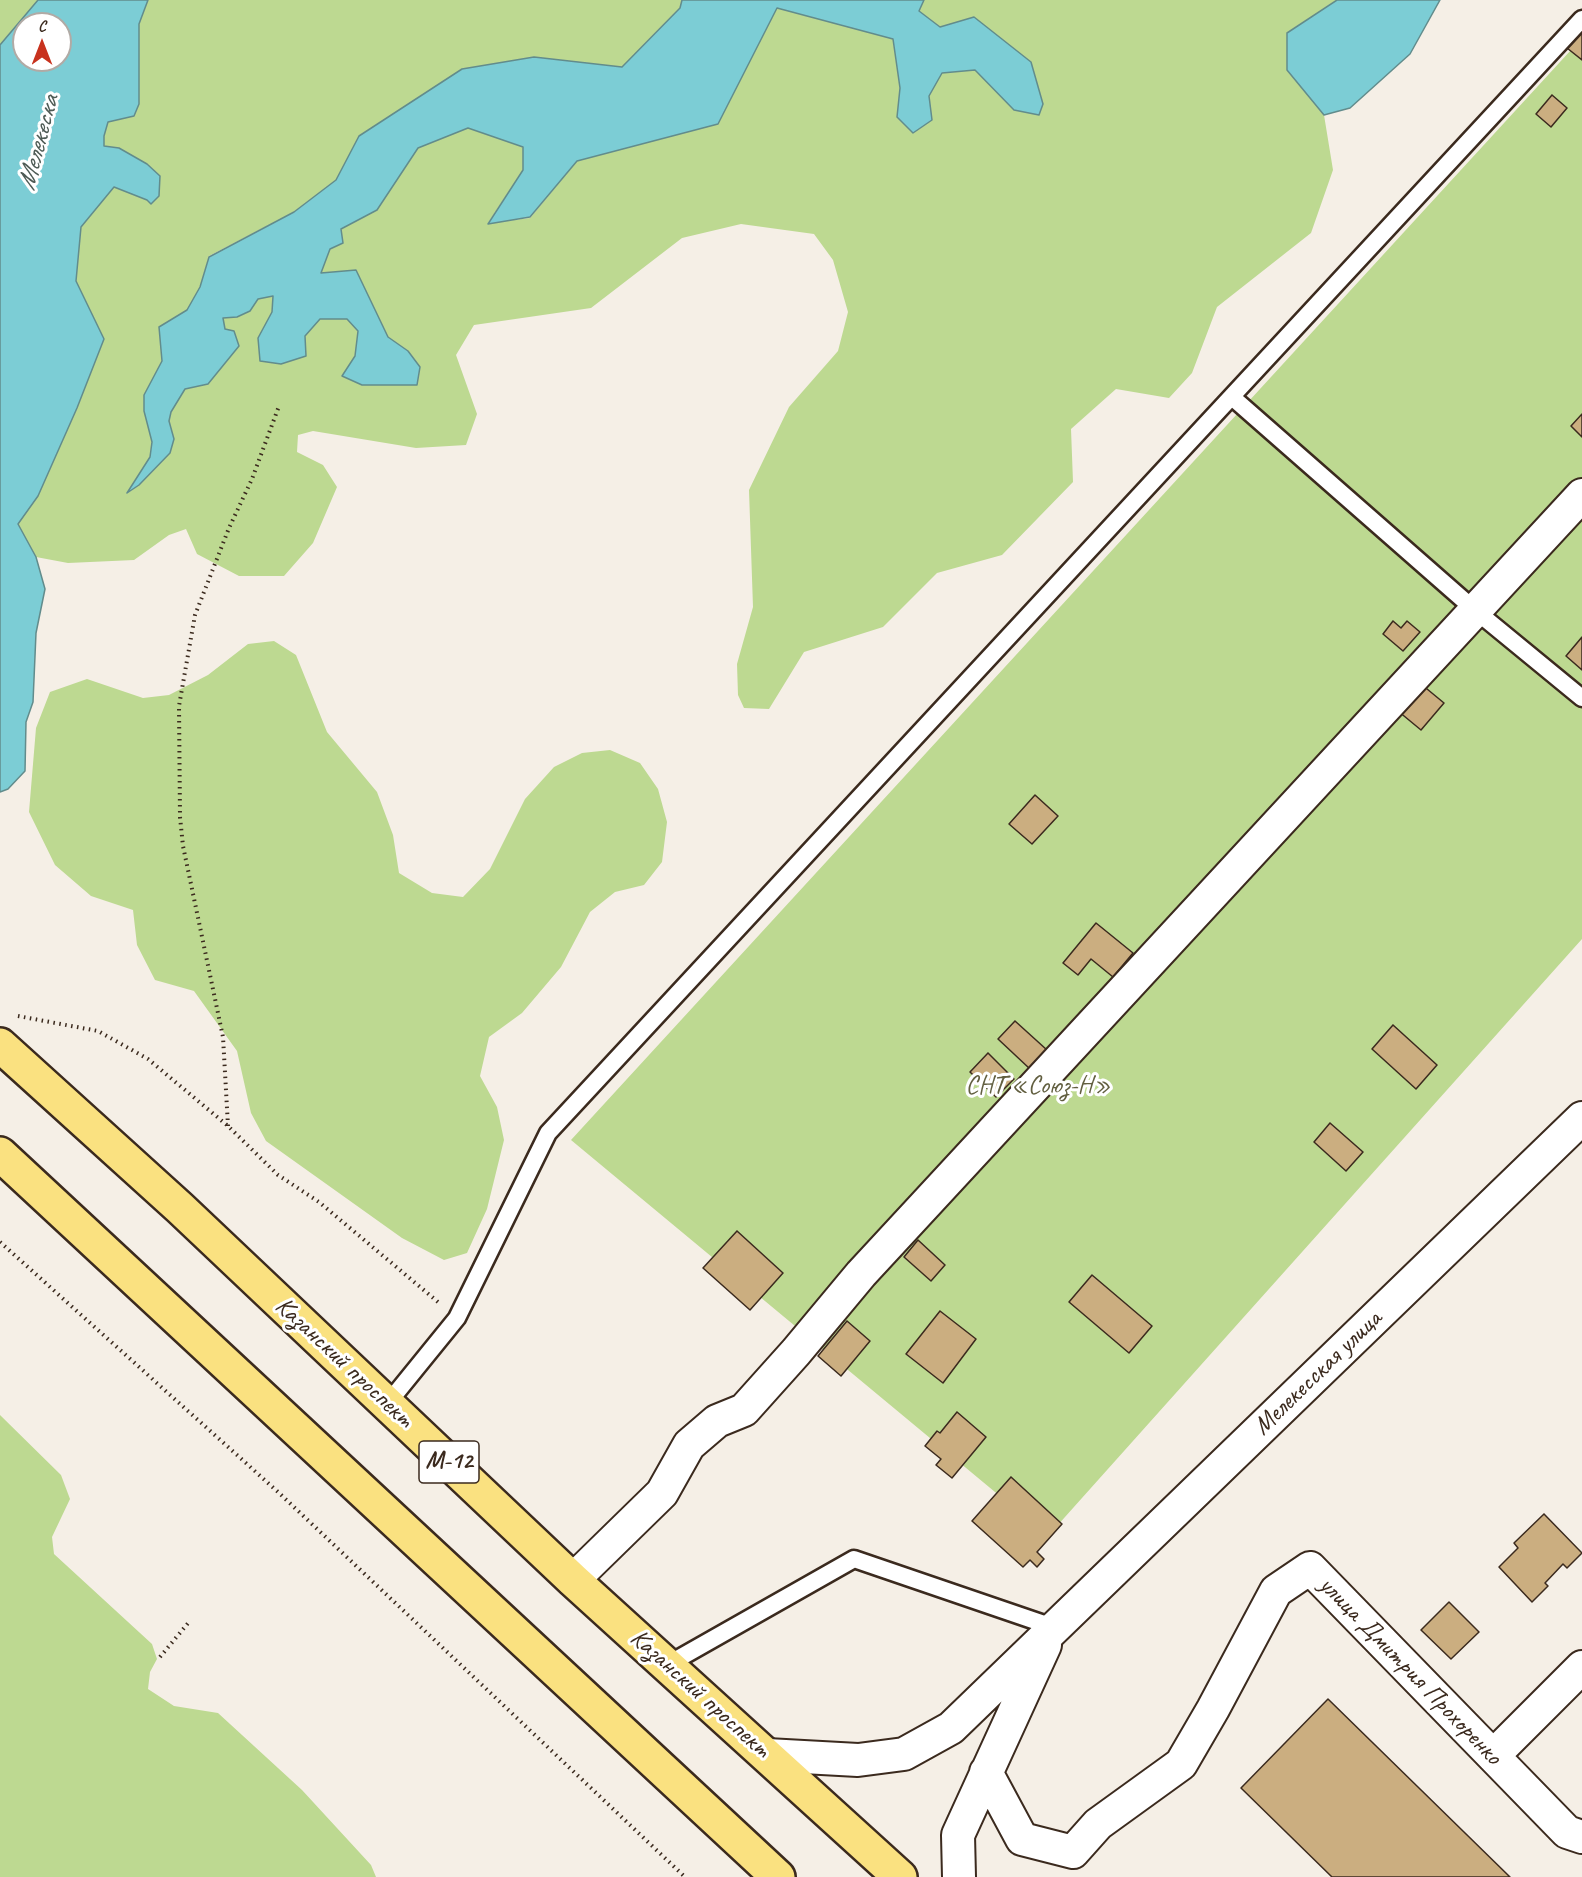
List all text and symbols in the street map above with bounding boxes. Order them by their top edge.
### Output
north arrow [12,12,72,72]
text: С [38,16,46,36]
water label: Мелекеска [11,92,67,194]
park label: СНТ «Союз-Н» [965,1070,1111,1102]
street label: Казанский проспект [268,1291,420,1435]
street label: Мелекесская улица [1247,1304,1389,1442]
road number: М-12 [419,1441,479,1483]
street label: улица Дмитрия Прохоренко [1312,1570,1508,1772]
street label: Казанский проспект [623,1623,777,1765]

